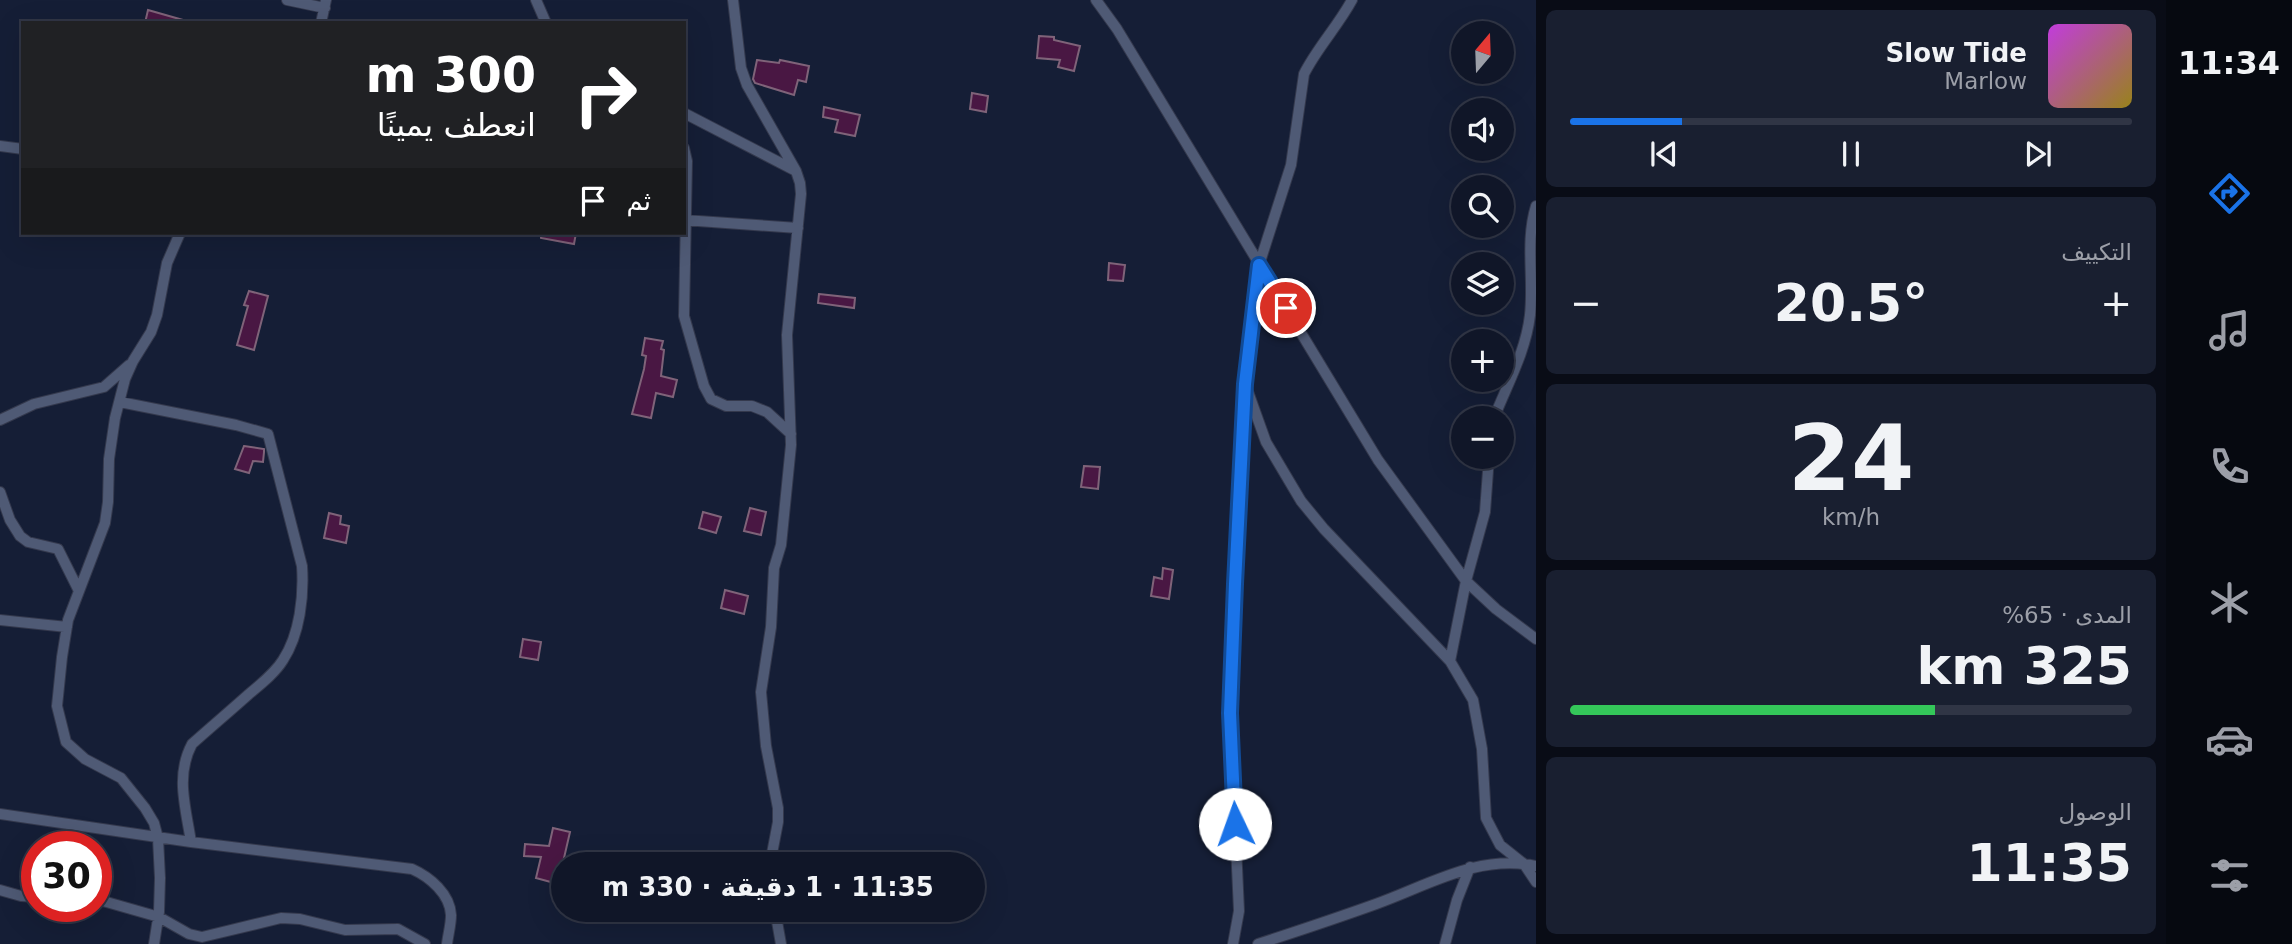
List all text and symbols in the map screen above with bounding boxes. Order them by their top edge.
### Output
north arrow [1451,21,1514,84]
map controls [1451,21,1514,469]
text: Slow Tide [1886,38,2027,68]
text: 11:34 [2178,44,2280,82]
text: 300 m [366,47,536,104]
icon: right [560,49,651,140]
text: Marlow [1944,68,2027,94]
button: sound [1451,98,1514,161]
text: انعطف يمينًا [377,106,536,144]
icon: previous [1645,135,1683,173]
icon: pause [1832,135,1870,173]
icon: next [2019,135,2057,173]
icon: directions [2205,169,2254,218]
button: search [1451,175,1514,238]
icon: arrive [574,182,612,220]
text: ثم [626,186,651,216]
text: التكييف [2061,239,2132,265]
button: layers [1451,252,1514,315]
text: 20.5° [1774,273,1928,333]
pin [1256,278,1316,338]
text: − [1570,281,1602,325]
text: + [2100,281,2132,325]
icon: arrive [1267,289,1305,327]
icon: music [2205,306,2254,355]
button: + [1451,329,1514,392]
button: − [1451,406,1514,469]
text: 24 [1788,406,1914,511]
icon: phone [2205,442,2254,491]
text: km/h [1822,504,1880,530]
icon: climate [2205,578,2254,627]
text: المدى · 65% [2002,602,2132,628]
text: 325 km [1917,636,2132,696]
icon: car [2205,715,2254,764]
position arrow [1198,787,1272,861]
text: الوصول [2059,799,2132,825]
speed limit sign: 30 [21,831,112,922]
text: 11:35 [1966,833,2132,893]
icon: filters [2205,851,2254,900]
text: 11:35 · 1 دقيقة · 330 m [602,872,934,902]

